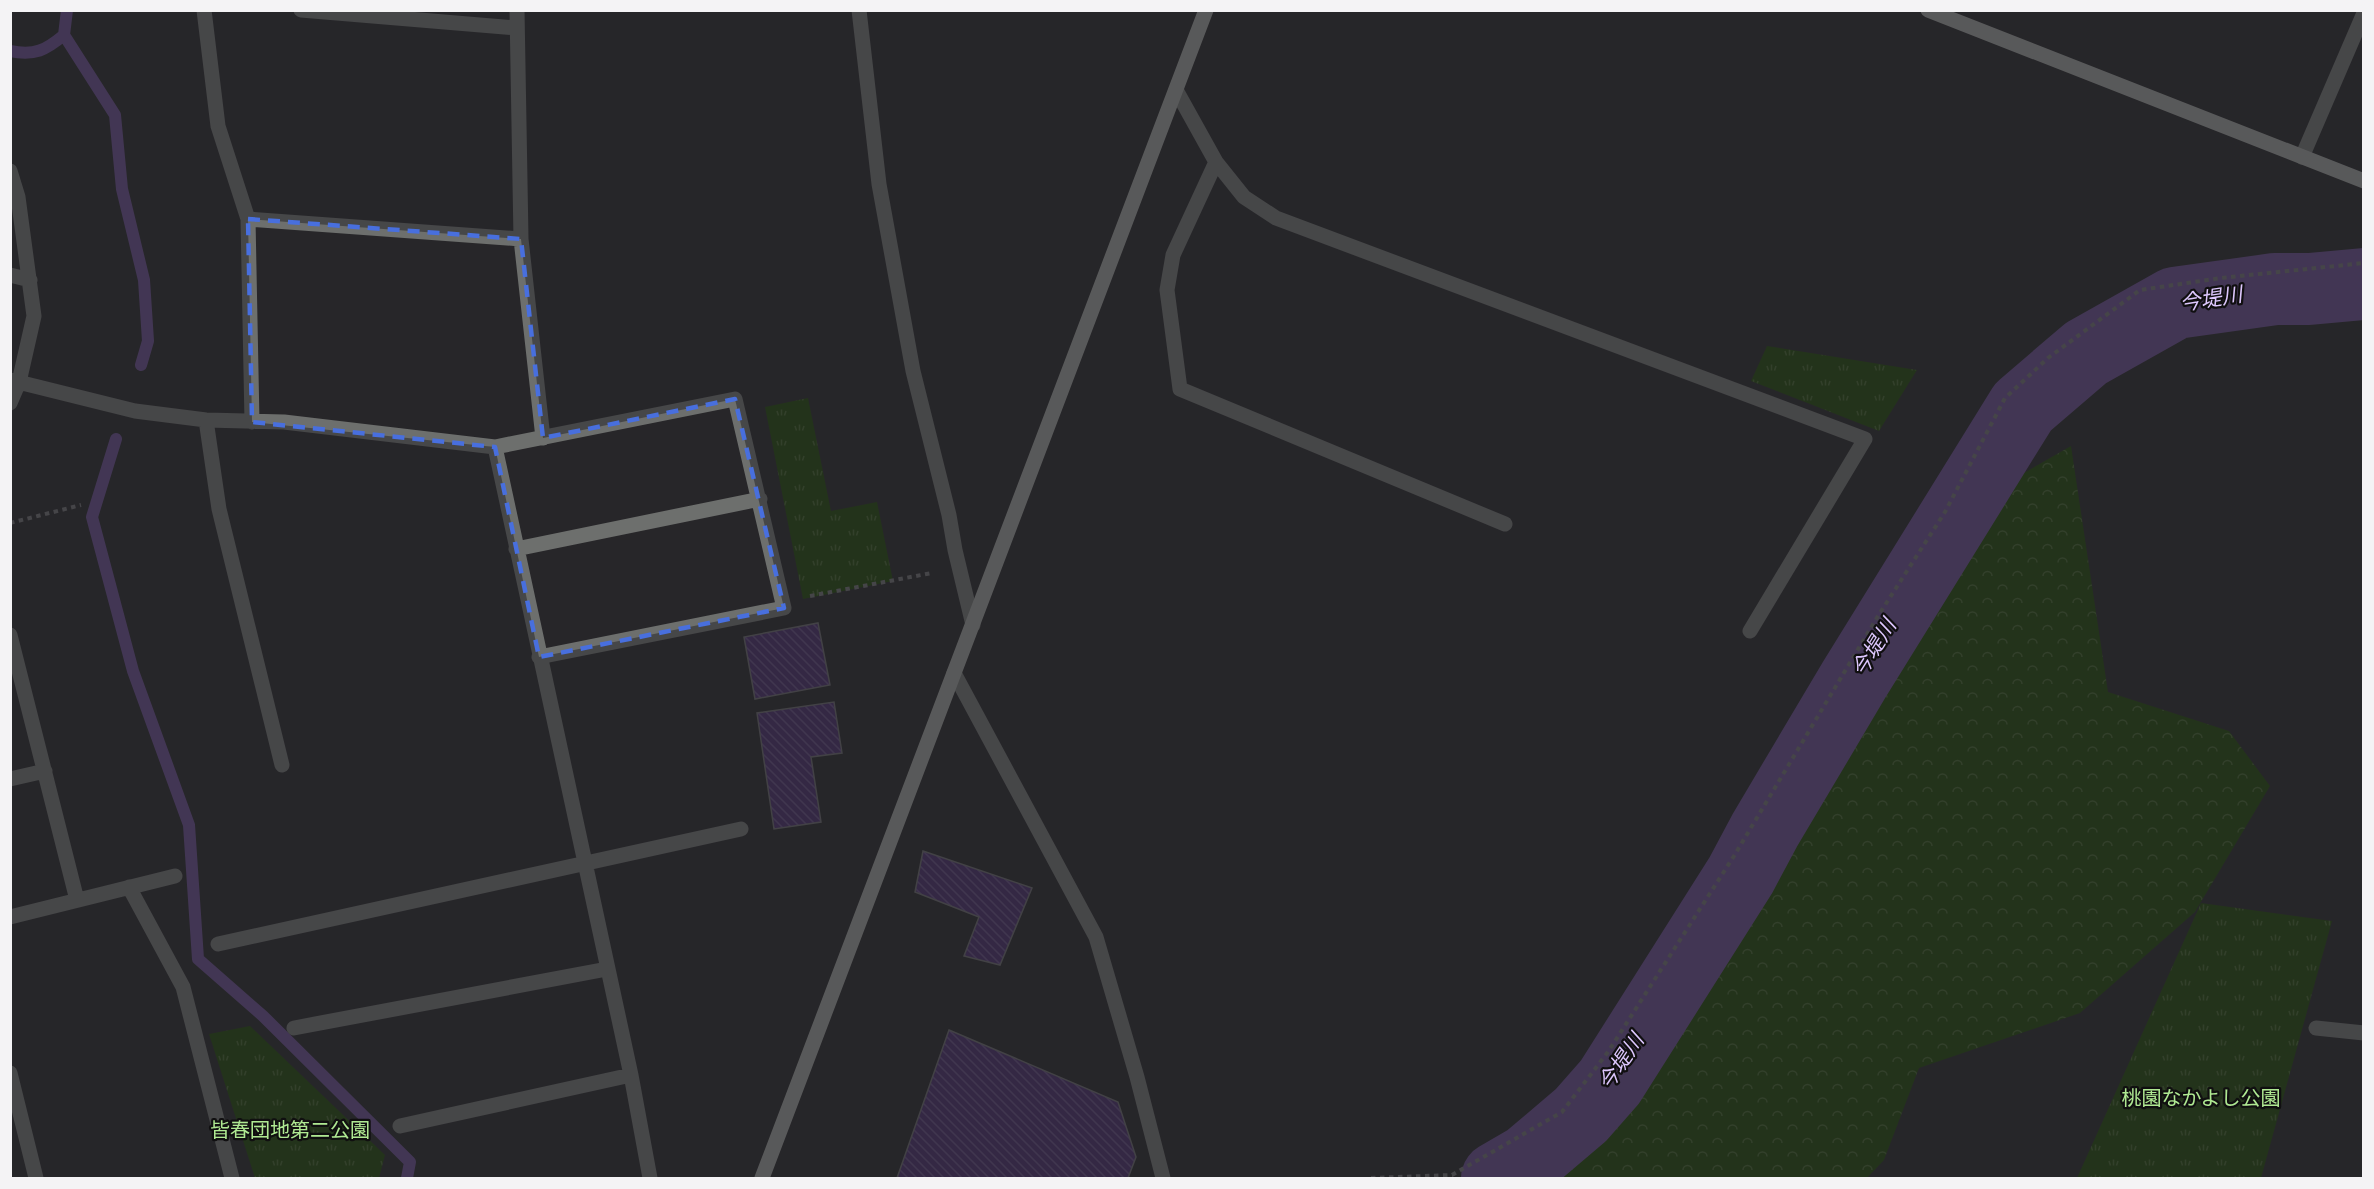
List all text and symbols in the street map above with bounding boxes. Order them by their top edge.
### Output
water label: 今堤川 [2178,282,2246,315]
water label: 今堤川 [1847,613,1901,681]
water label: 今堤川 [1593,1028,1649,1094]
park label: 桃園なかよし公園 [2122,1087,2281,1109]
park label: 皆春団地第二公園 [210,1119,370,1141]

